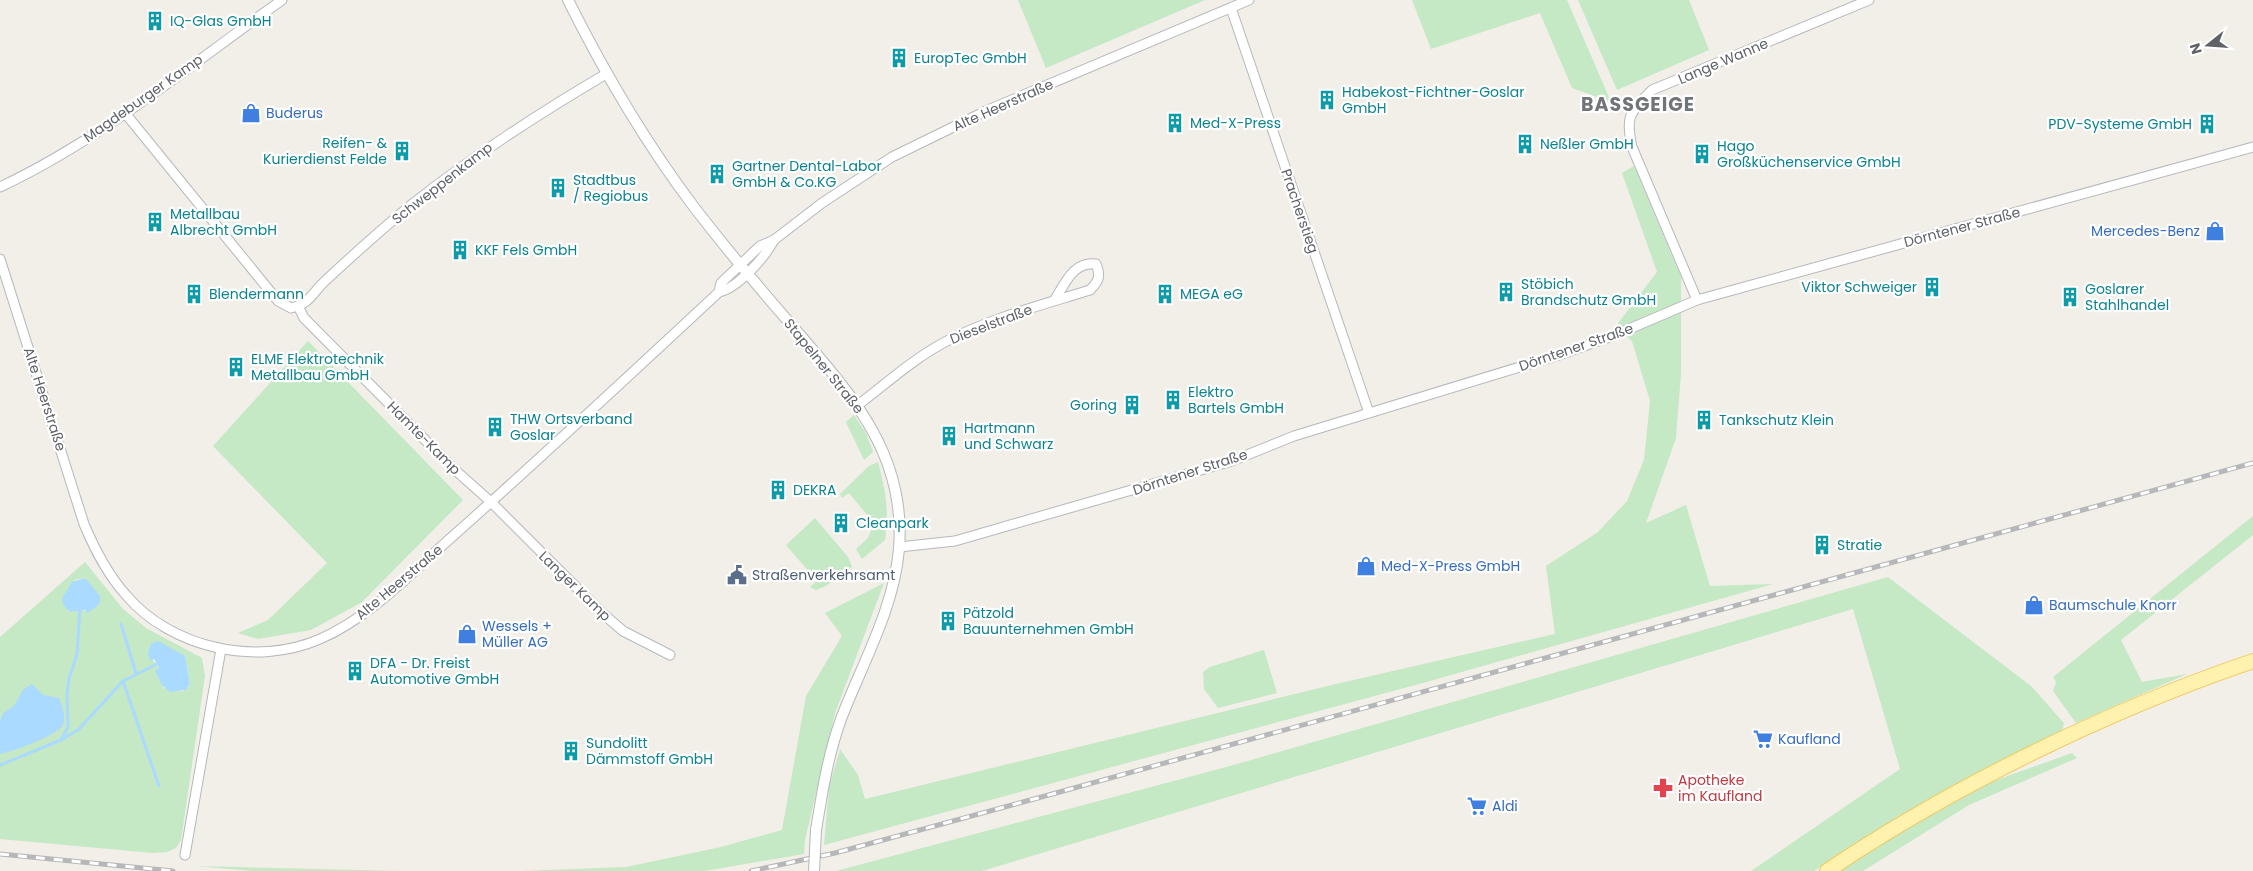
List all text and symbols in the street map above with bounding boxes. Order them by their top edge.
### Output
building icon: IQ-Glas GmbH [144,10,166,32]
place label: IQ-Glas GmbH [170,11,272,31]
north arrow [2183,20,2233,70]
street label: Lange Wanne [1675,33,1771,89]
text: N [2184,41,2207,57]
building icon: EuropTec GmbH [888,47,910,69]
place label: EuropTec GmbH [914,48,1027,68]
street label: Magdeburger Kamp [79,49,207,147]
street label: Alte Heerstraße [950,74,1057,136]
place label: Habekost-Fichtner-Goslar GmbH [1342,82,1525,118]
building icon: Habekost-Fichtner-Goslar GmbH [1316,89,1338,111]
district label: BASSGEIGE [1581,91,1695,118]
shop icon: Buderus [240,102,262,124]
place label: Buderus [266,103,323,123]
building icon: Med-X-Press [1164,112,1186,134]
place label: Med-X-Press [1190,113,1281,133]
building icon: PDV-Systeme GmbH [2196,113,2218,135]
place label: PDV-Systeme GmbH [2048,114,2192,134]
place label: Reifen- & Kurierdienst Felde [263,133,388,169]
building icon: Neßler GmbH [1514,133,1536,155]
place label: Neßler GmbH [1540,134,1634,154]
place label: Hago Großküchenservice GmbH [1717,136,1901,172]
street label: Schweppenkamp [387,137,497,229]
building icon: Reifen- & Kurierdienst Felde [391,140,413,162]
building icon: Hago Großküchenservice GmbH [1691,143,1713,165]
place label: Gartner Dental-Labor GmbH & Co.KG [732,156,882,192]
building icon: Gartner Dental-Labor GmbH & Co.KG [706,163,728,185]
street label: Pracherstieg [1276,166,1324,256]
place label: Stadtbus / Regiobus [573,170,648,206]
building icon: Stadtbus / Regiobus [547,177,569,199]
street label: Dörntener Straße [1902,202,2023,252]
place label: Metallbau Albrecht GmbH [170,204,277,240]
building icon: Metallbau Albrecht GmbH [144,211,166,233]
shop icon: Mercedes-Benz [2204,220,2226,242]
place label: Mercedes-Benz [2091,221,2200,241]
building icon: KKF Fels GmbH [449,239,471,261]
place label: KKF Fels GmbH [475,240,577,260]
place label: Stöbich Brandschutz GmbH [1521,274,1656,310]
building icon: Viktor Schweiger [1921,276,1943,298]
place label: Viktor Schweiger [1801,277,1917,297]
place label: Goslarer Stahlhandel [2085,279,2169,315]
building icon: Stöbich Brandschutz GmbH [1495,281,1517,303]
building icon: Blendermann [183,283,205,305]
building icon: MEGA eG [1154,283,1176,305]
place label: Blendermann [209,284,304,304]
place label: MEGA eG [1180,284,1243,304]
building icon: Goslarer Stahlhandel [2059,286,2081,308]
street label: Dieselstraße [947,299,1035,349]
street label: Stapelner Straße [779,314,869,418]
street label: Dörntener Straße [1516,318,1636,376]
street label: Alte Heerstraße [19,345,71,454]
place label: ELME Elektrotechnik Metallbau GmbH [251,349,385,385]
building icon: ELME Elektrotechnik Metallbau GmbH [225,356,247,378]
place label: Elektro Bartels GmbH [1188,382,1284,418]
building icon: Elektro Bartels GmbH [1162,389,1184,411]
building icon: Goring [1121,394,1143,416]
place label: Goring [1070,395,1117,415]
street label: Hamte-Kamp [383,397,465,479]
place label: THW Ortsverband Goslar [510,409,632,445]
building icon: Tankschutz Klein [1693,409,1715,431]
place label: Tankschutz Klein [1719,410,1834,430]
building icon: THW Ortsverband Goslar [484,416,506,438]
place label: Hartmann und Schwarz [964,418,1053,454]
building icon: Hartmann und Schwarz [938,425,960,447]
street label: Dörntener Straße [1130,444,1250,500]
building icon: DEKRA [767,479,789,501]
place label: DEKRA [793,480,836,500]
building icon: Cleanpark [830,512,852,534]
place label: Cleanpark [856,513,930,533]
building icon: Stratie [1811,534,1833,556]
place label: Stratie [1837,535,1883,555]
street label: Alte Heerstraße [351,539,447,624]
street label: Langer Kamp [534,546,616,626]
shop icon: Med-X-Press GmbH [1355,555,1377,577]
place label: Med-X-Press GmbH [1381,556,1520,576]
public building icon: Straßenverkehrsamt [726,564,748,586]
place label: Straßenverkehrsamt [752,565,895,585]
shop icon: Baumschule Knorr [2023,594,2045,616]
place label: Baumschule Knorr [2049,595,2177,615]
place label: Pätzold Bauunternehmen GmbH [963,603,1134,639]
building icon: Pätzold Bauunternehmen GmbH [937,610,959,632]
place label: Wessels + Müller AG [482,616,552,652]
shop icon: Wessels + Müller AG [456,623,478,645]
place label: DFA - Dr. Freist Automotive GmbH [370,653,499,689]
building icon: DFA - Dr. Freist Automotive GmbH [344,660,366,682]
supermarket icon: Kaufland [1752,728,1774,750]
place label: Kaufland [1778,729,1841,749]
place label: Sundolitt Dämmstoff GmbH [586,733,713,769]
building icon: Sundolitt Dämmstoff GmbH [560,740,582,762]
place label: Apotheke im Kaufland [1678,770,1762,806]
pharmacy icon: Apotheke im Kaufland [1652,777,1674,799]
supermarket icon: Aldi [1466,795,1488,817]
place label: Aldi [1492,796,1518,816]

